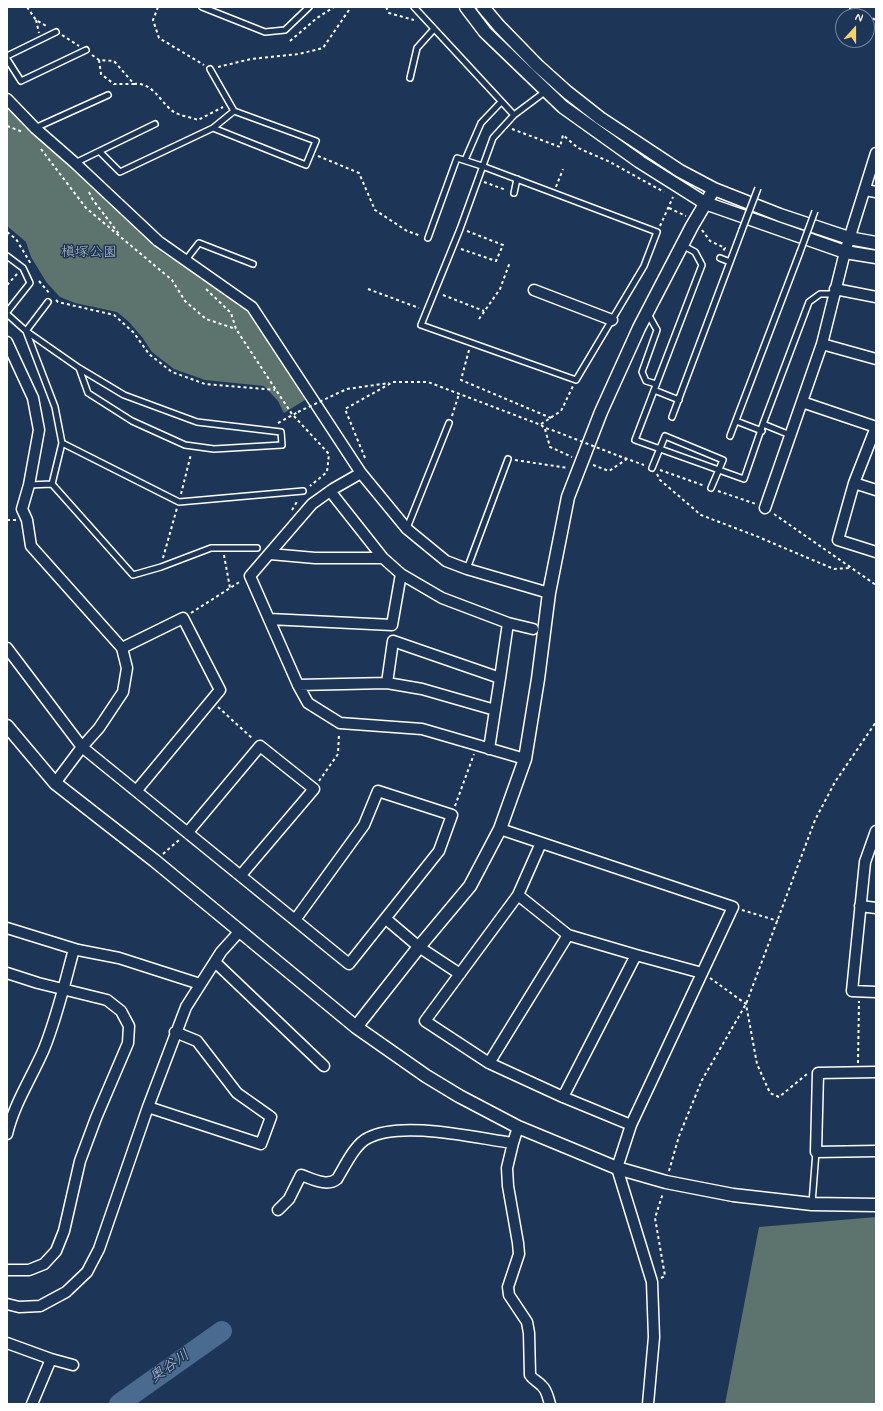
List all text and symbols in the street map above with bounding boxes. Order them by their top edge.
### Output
north arrow [835,8,875,48]
text: N [853,10,865,26]
park label: 槇塚公園 [61,245,117,261]
water label: 奥谷川 [146,1347,194,1387]

